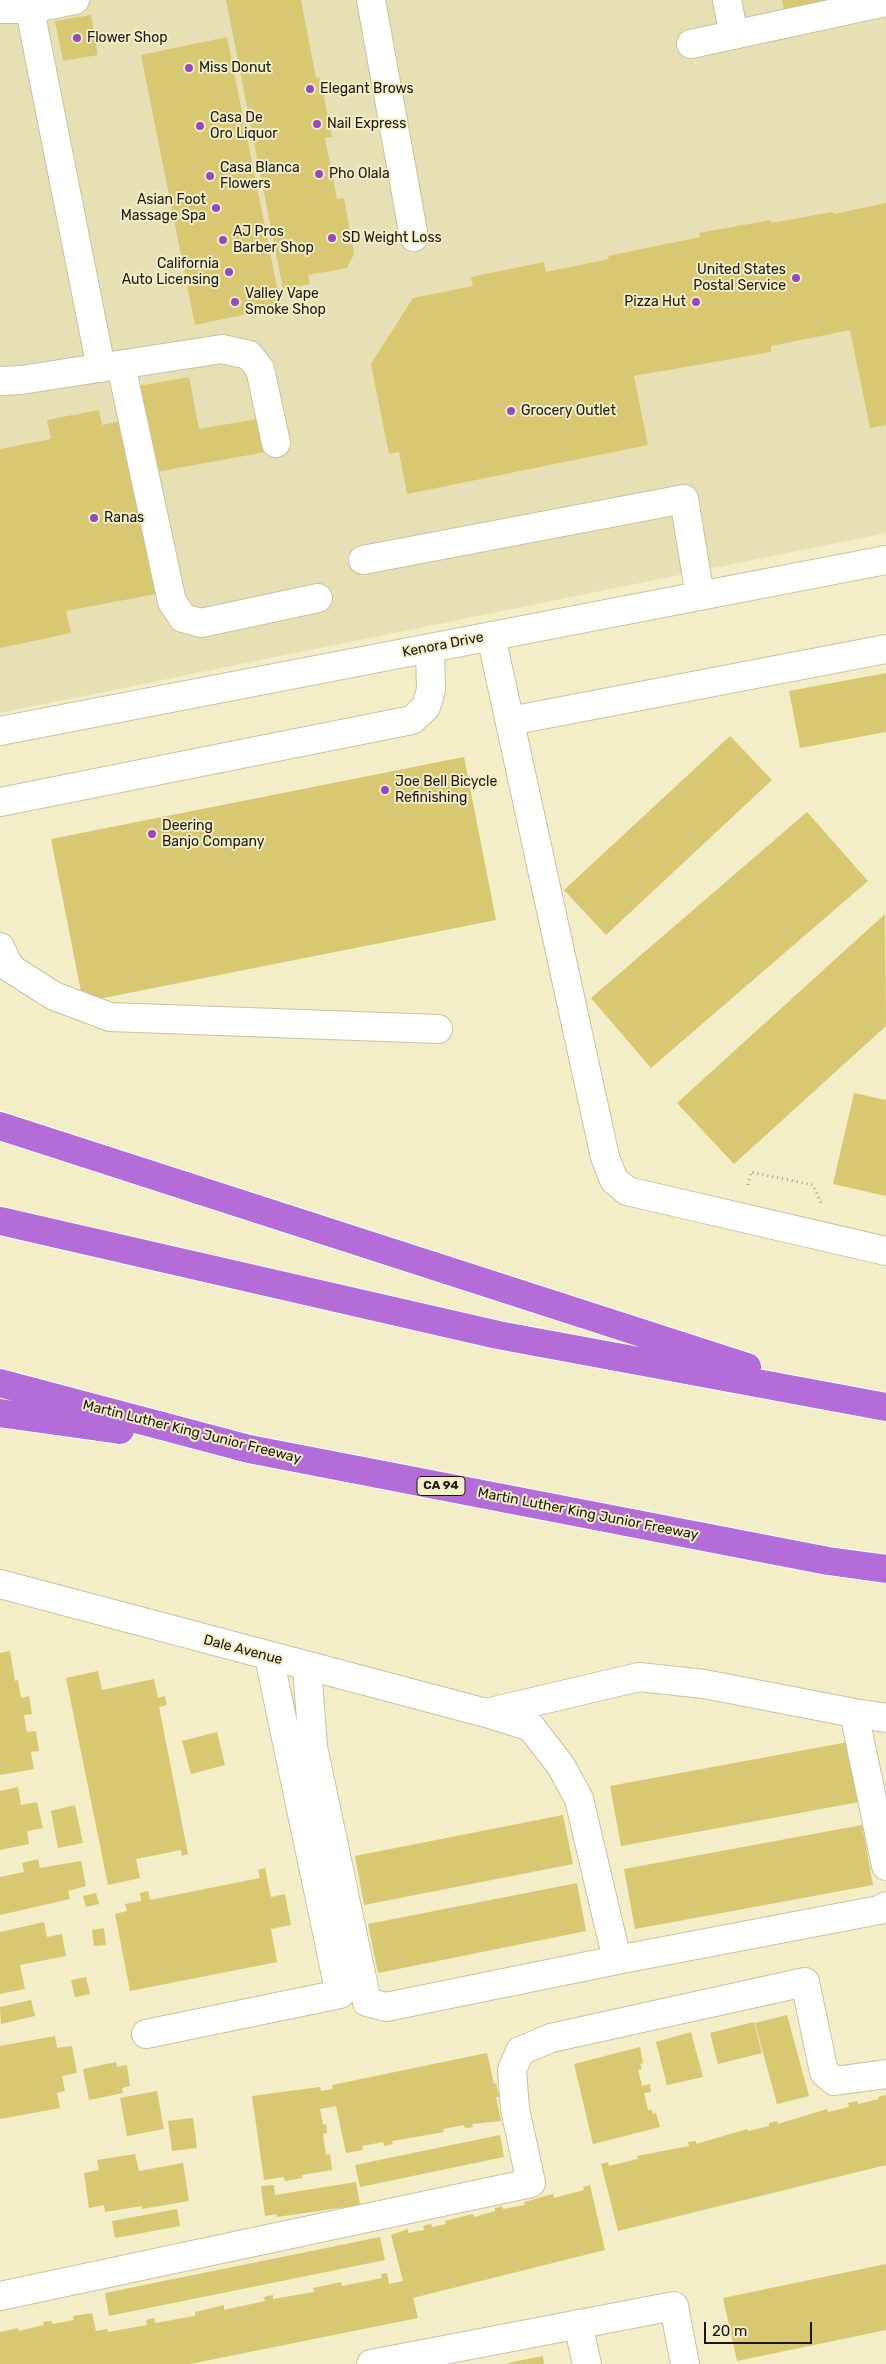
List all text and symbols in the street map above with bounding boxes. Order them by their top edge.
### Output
place label: Flower Shop [87,30,168,46]
marker: Flower Shop [71,32,83,44]
place label: Miss Donut [199,60,271,76]
marker: Miss Donut [183,62,195,74]
place label: Elegant Brows [320,81,414,97]
marker: Elegant Brows [304,83,316,95]
place label: Casa De Oro Liquor [210,110,278,142]
place label: Nail Express [327,116,406,132]
marker: Nail Express [311,118,323,130]
marker: Casa De Oro Liquor [194,120,206,132]
place label: Casa Blanca Flowers [220,160,300,192]
place label: Pho Olala [329,166,390,182]
marker: Pho Olala [313,168,325,180]
marker: Casa Blanca Flowers [204,170,216,182]
place label: Asian Foot Massage Spa [121,192,206,224]
marker: Asian Foot Massage Spa [210,202,222,214]
place label: AJ Pros Barber Shop [233,224,314,256]
place label: SD Weight Loss [342,230,442,246]
marker: SD Weight Loss [326,232,338,244]
marker: AJ Pros Barber Shop [217,234,229,246]
place label: California Auto Licensing [122,256,219,288]
place label: United States Postal Service [693,262,786,294]
marker: California Auto Licensing [223,266,235,278]
marker: United States Postal Service [790,272,802,284]
place label: Valley Vape Smoke Shop [245,286,326,318]
place label: Pizza Hut [624,294,686,310]
marker: Valley Vape Smoke Shop [229,296,241,308]
marker: Pizza Hut [690,296,702,308]
place label: Grocery Outlet [521,403,616,419]
marker: Grocery Outlet [505,405,517,417]
place label: Ranas [104,510,144,526]
marker: Ranas [88,512,100,524]
street label: Kenora Drive [401,629,485,661]
place label: Joe Bell Bicycle Refinishing [395,774,497,806]
marker: Joe Bell Bicycle Refinishing [379,784,391,796]
place label: Deering Banjo Company [162,818,264,850]
marker: Deering Banjo Company [146,828,158,840]
street label: Martin Luther King Junior Freeway [81,1397,303,1467]
road number: CA 94 [417,1476,465,1495]
street label: Martin Luther King Junior Freeway [476,1484,700,1544]
street label: Dale Avenue [202,1631,284,1669]
scale bar [706,2312,814,2344]
text: 20 m [712,2322,747,2340]

